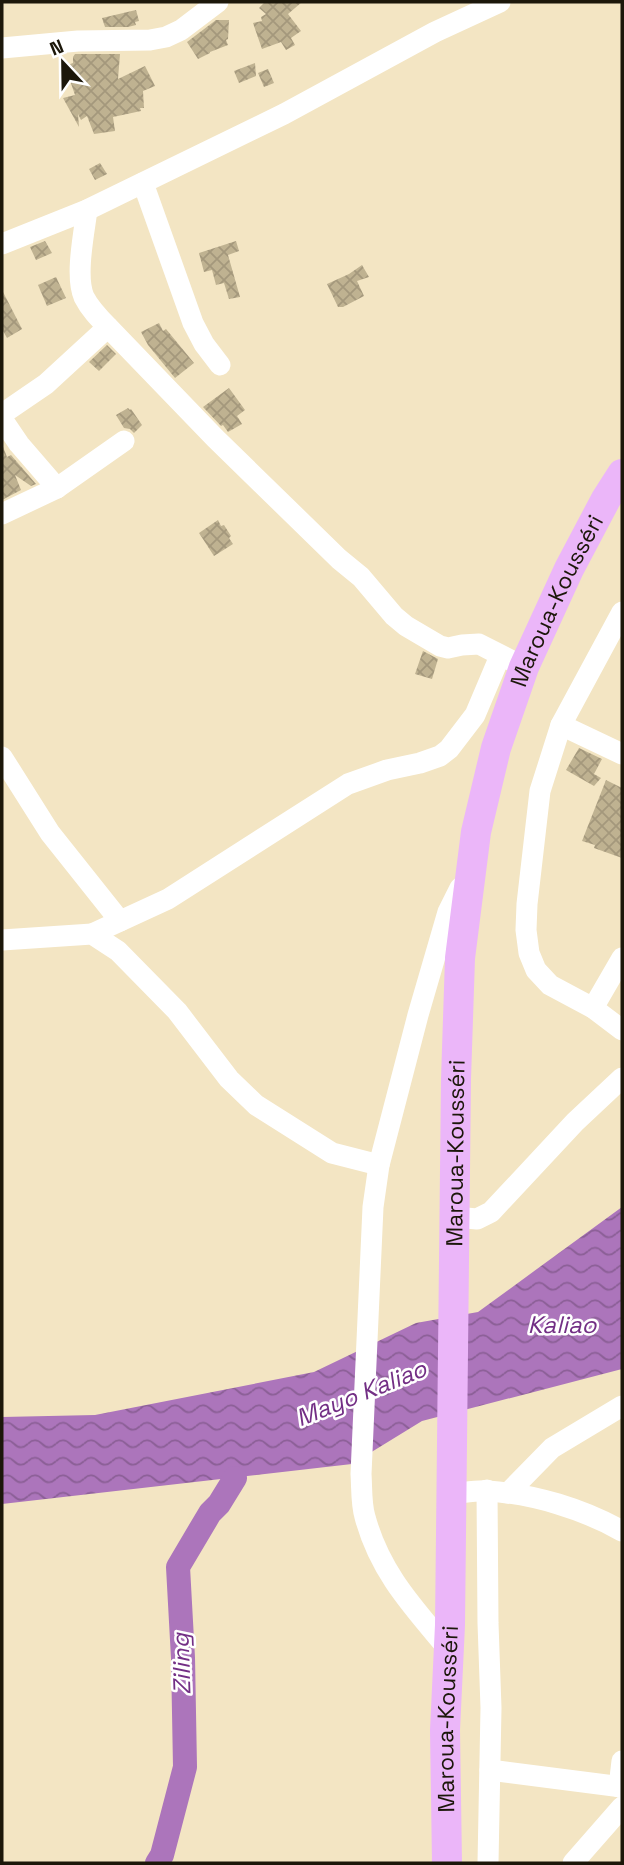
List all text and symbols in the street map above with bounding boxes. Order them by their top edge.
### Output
north arrow [28,28,98,98]
text: N [46,34,67,62]
street label: Maroua-Kousséri [503,509,610,691]
street label: Maroua-Kousséri [439,1059,472,1247]
water label: Kaliao [528,1309,597,1340]
water label: Mayo Kaliao [291,1352,432,1433]
street label: Maroua-Kousséri [430,1625,465,1813]
water label: Ziling [164,1631,198,1695]

